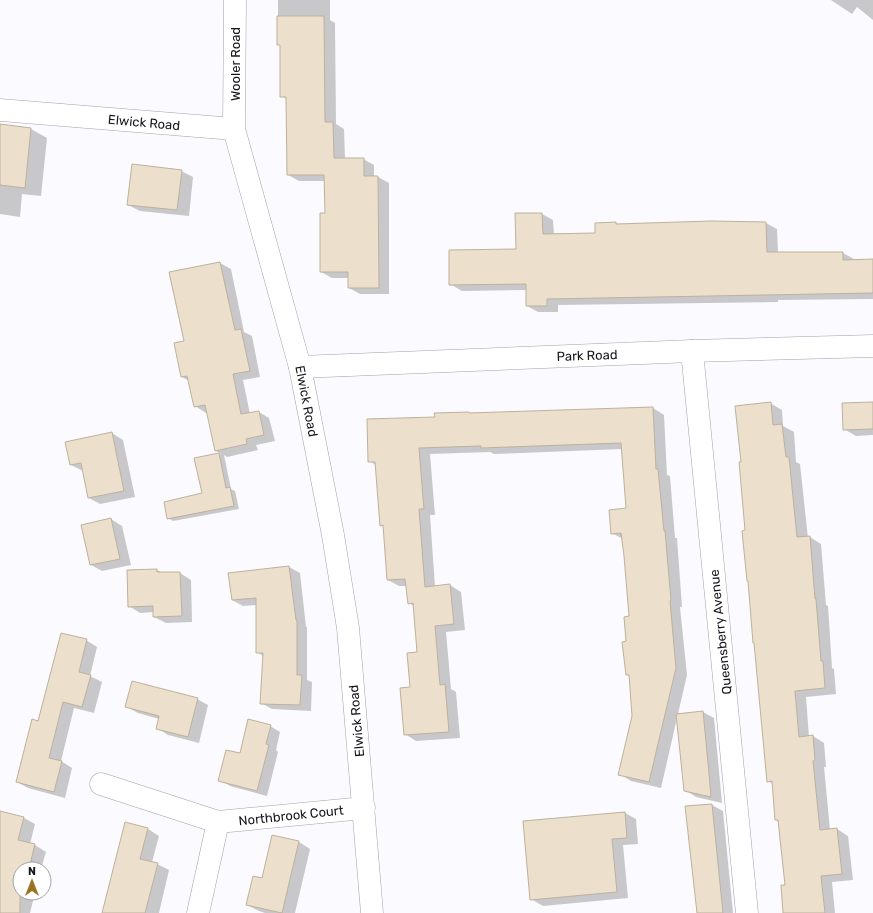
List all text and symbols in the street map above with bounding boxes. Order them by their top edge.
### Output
street label: Wooler Road [228,27,243,101]
street label: Elwick Road [107,112,181,133]
street label: Park Road [556,347,618,364]
street label: Elwick Road [292,364,321,438]
street label: Queensberry Avenue [706,569,735,695]
street label: Elwick Road [346,684,367,758]
street label: Northbrook Court [238,803,344,828]
north arrow [12,861,52,901]
text: N [28,865,36,878]

